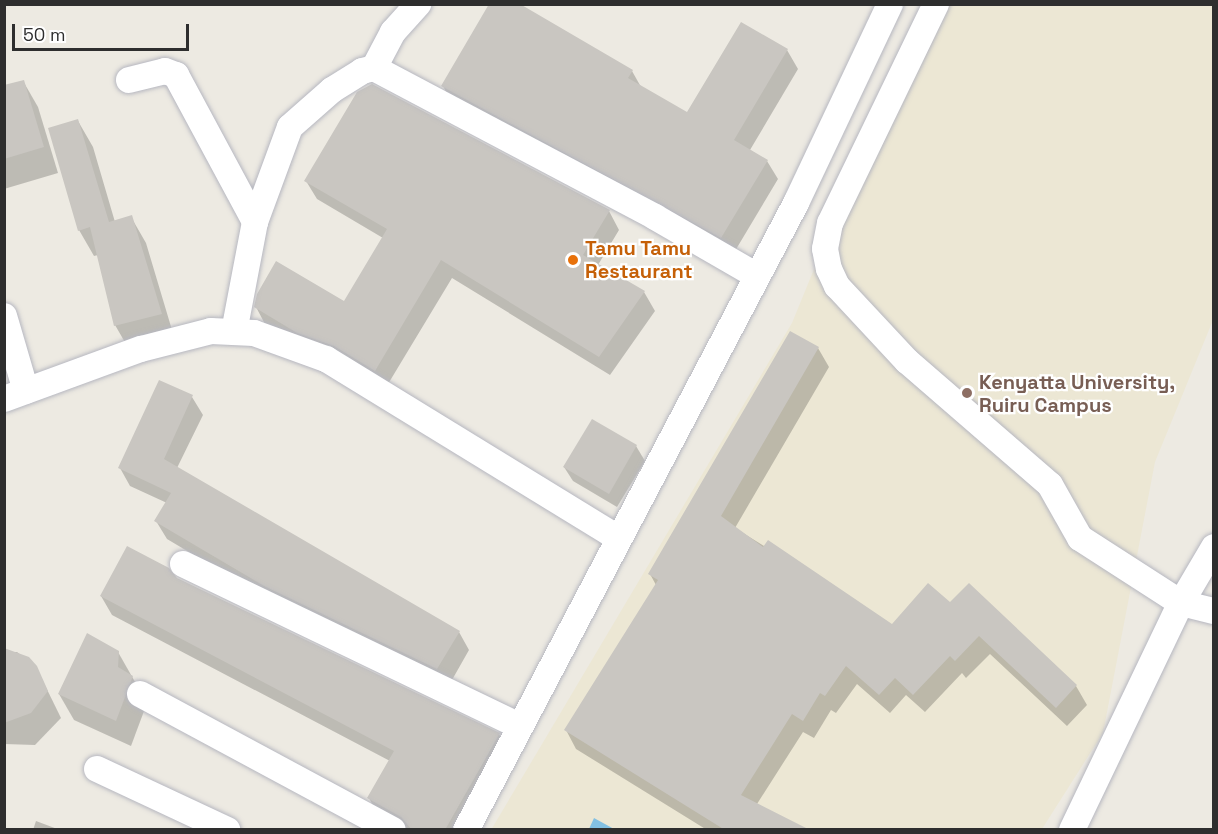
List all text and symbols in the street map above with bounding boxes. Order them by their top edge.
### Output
scale bar [15,12,192,50]
text: 50 m [23,23,65,46]
place label: Tamu Tamu Restaurant [585,237,693,284]
marker: Tamu Tamu Restaurant [566,253,580,267]
place label: Kenyatta University, Ruiru Campus [979,370,1175,417]
marker: Kenyatta University, Ruiru Campus [960,386,974,400]

